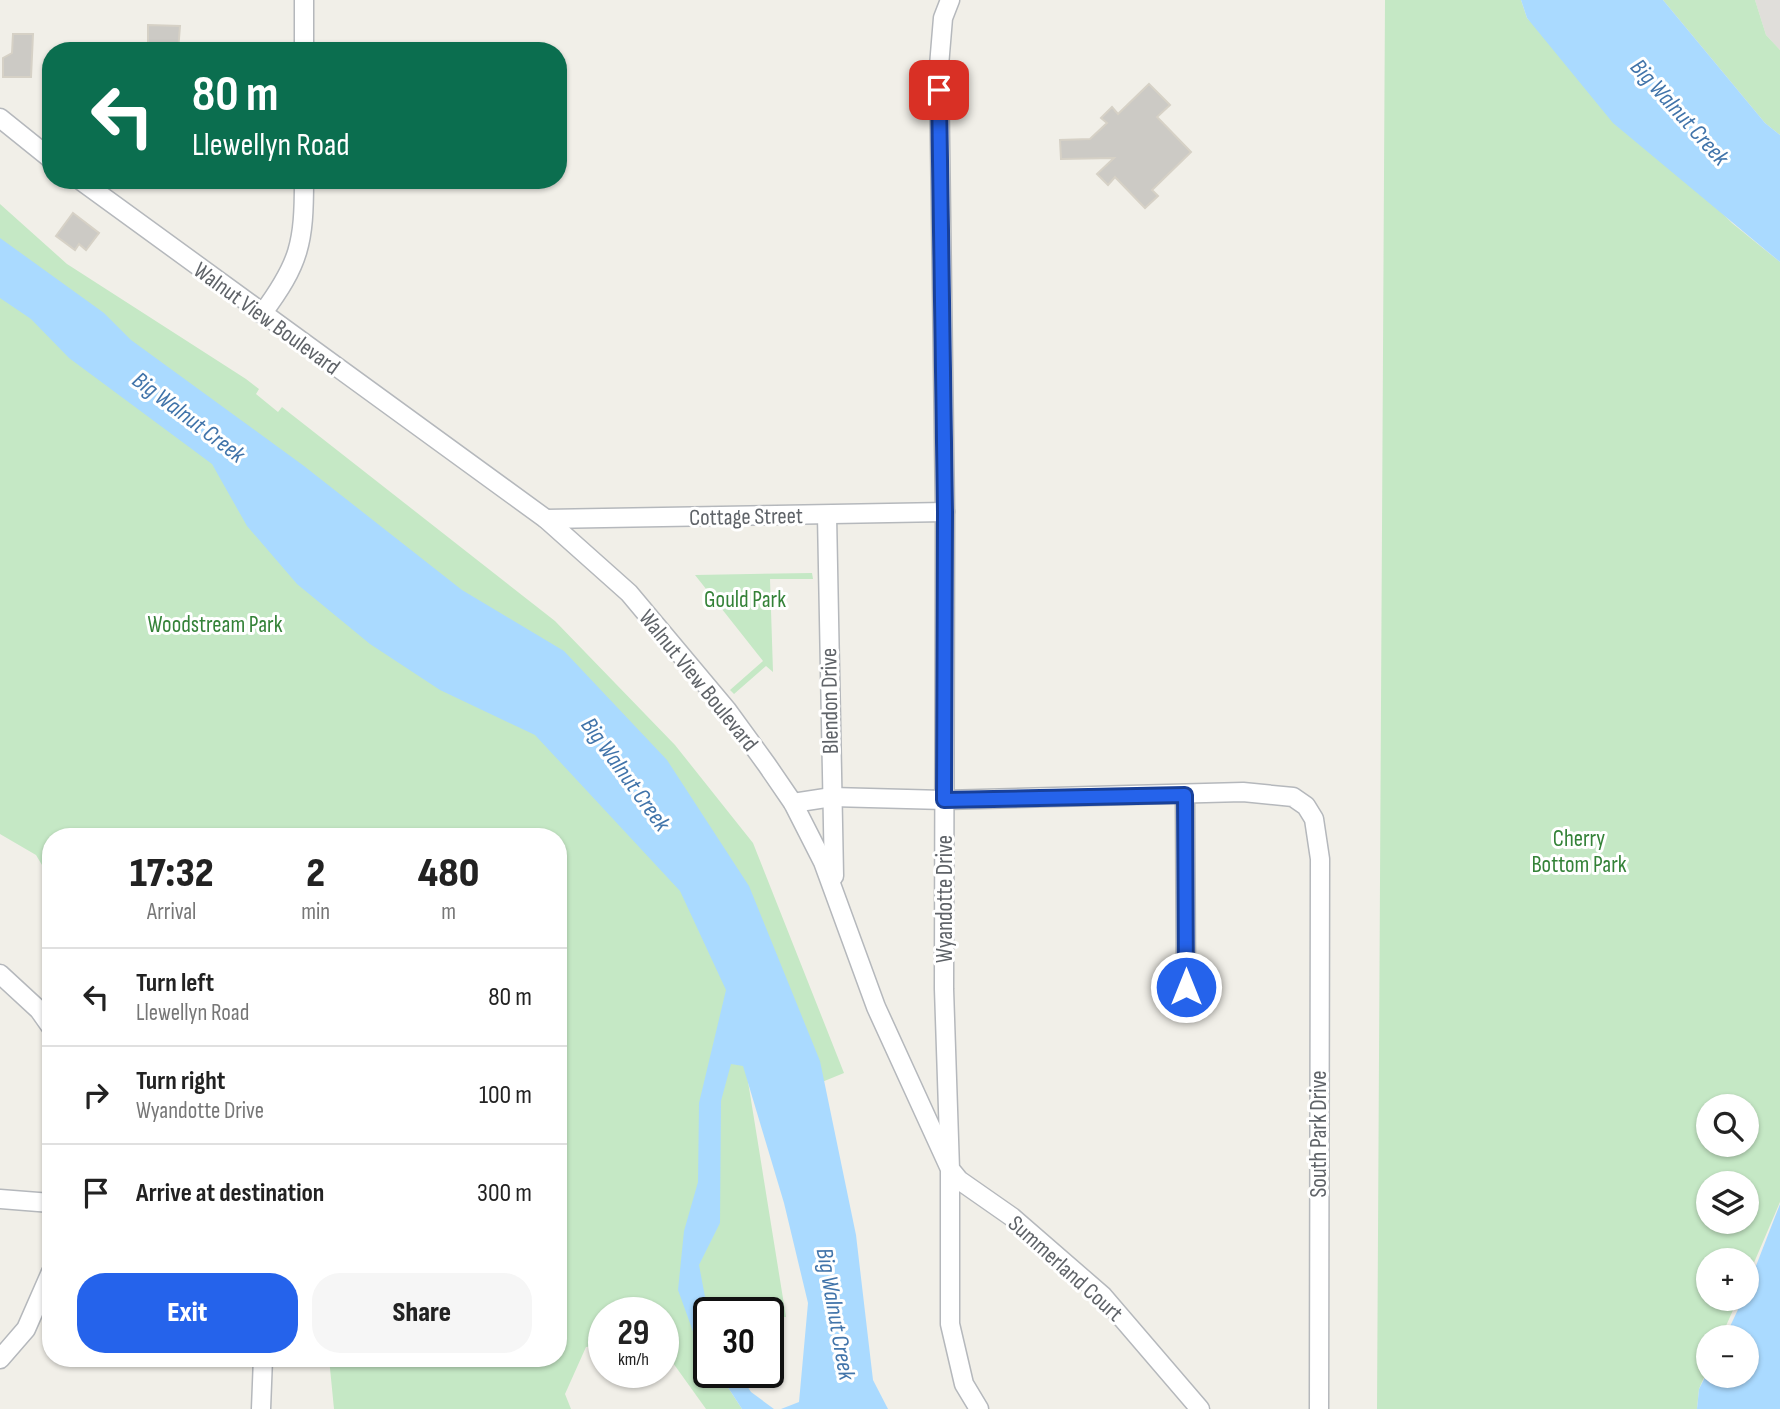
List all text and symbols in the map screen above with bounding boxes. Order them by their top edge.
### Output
water label: Big Walnut Creek [1624,53,1736,172]
pin [909,60,969,120]
text: 80 m [192,66,279,125]
icon: left [77,70,168,161]
icon: arrive [920,71,958,109]
text: Llewellyn Road [192,126,350,165]
street label: Walnut View Boulevard [188,256,345,381]
water label: Big Walnut Creek [127,366,252,470]
street label: Cottage Street [689,502,803,532]
park label: Gould Park [704,586,786,614]
street label: Walnut View Boulevard [633,604,764,757]
park label: Woodstream Park [148,611,283,639]
street label: Blendon Drive [815,648,845,754]
water label: Big Walnut Creek [575,712,677,838]
park label: Cherry Bottom Park [1531,825,1627,879]
street label: Wyandotte Drive [931,835,959,963]
text: 17:32 [130,848,214,899]
text: 2 [306,848,325,899]
text: 480 [418,848,479,899]
text: Arrival [147,898,196,926]
text: min [301,898,330,926]
text: m [441,898,456,926]
position arrow [1149,950,1223,1024]
text: Turn left [136,968,214,999]
icon: left [77,978,115,1016]
text: 80 m [488,982,532,1013]
text: Llewellyn Road [136,999,249,1027]
text: Turn right [136,1066,225,1097]
street label: South Park Drive [1305,1071,1333,1197]
icon: right [77,1076,115,1114]
text: 100 m [479,1080,532,1111]
map controls [1696,1094,1759,1388]
button: search [1696,1094,1759,1157]
text: Wyandotte Drive [136,1097,264,1125]
button: layers [1696,1171,1759,1234]
icon: arrive [77,1174,115,1212]
text: Arrive at destination [136,1178,324,1209]
text: 300 m [477,1178,532,1209]
street label: Summerland Court [1002,1210,1129,1328]
water label: Big Walnut Creek [810,1246,862,1383]
button: + [1696,1248,1759,1311]
button: Exit [77,1273,298,1353]
button: Share [312,1273,532,1353]
speed limit sign: 30 [693,1297,784,1388]
text: 29 [618,1312,649,1355]
button: − [1696,1325,1759,1388]
text: km/h [618,1349,649,1370]

